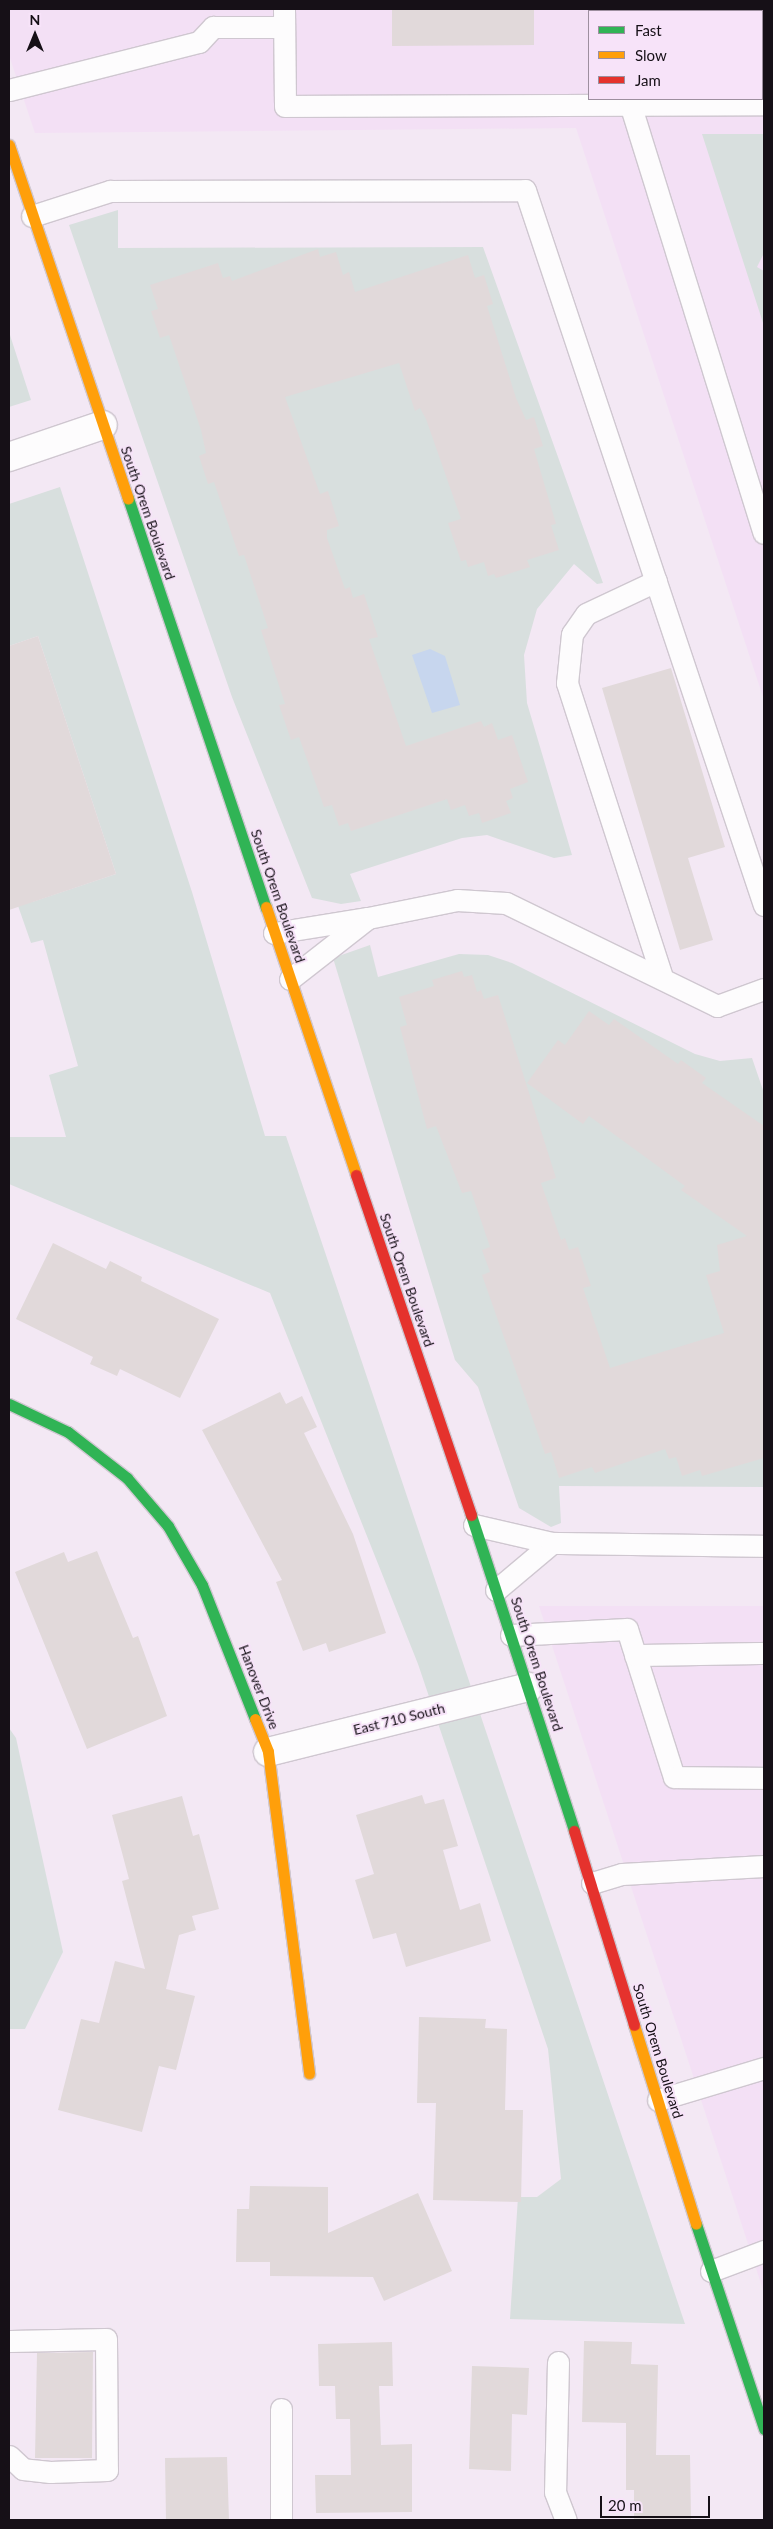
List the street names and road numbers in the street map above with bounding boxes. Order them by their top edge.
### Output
street label: South Orem Boulevard [117,444,179,582]
street label: South Orem Boulevard [247,827,309,965]
street label: South Orem Boulevard [376,1211,438,1349]
street label: South Orem Boulevard [507,1595,567,1733]
street label: Hanover Drive [235,1642,283,1732]
street label: East 710 South [352,1700,446,1738]
street label: South Orem Boulevard [630,1982,686,2120]

